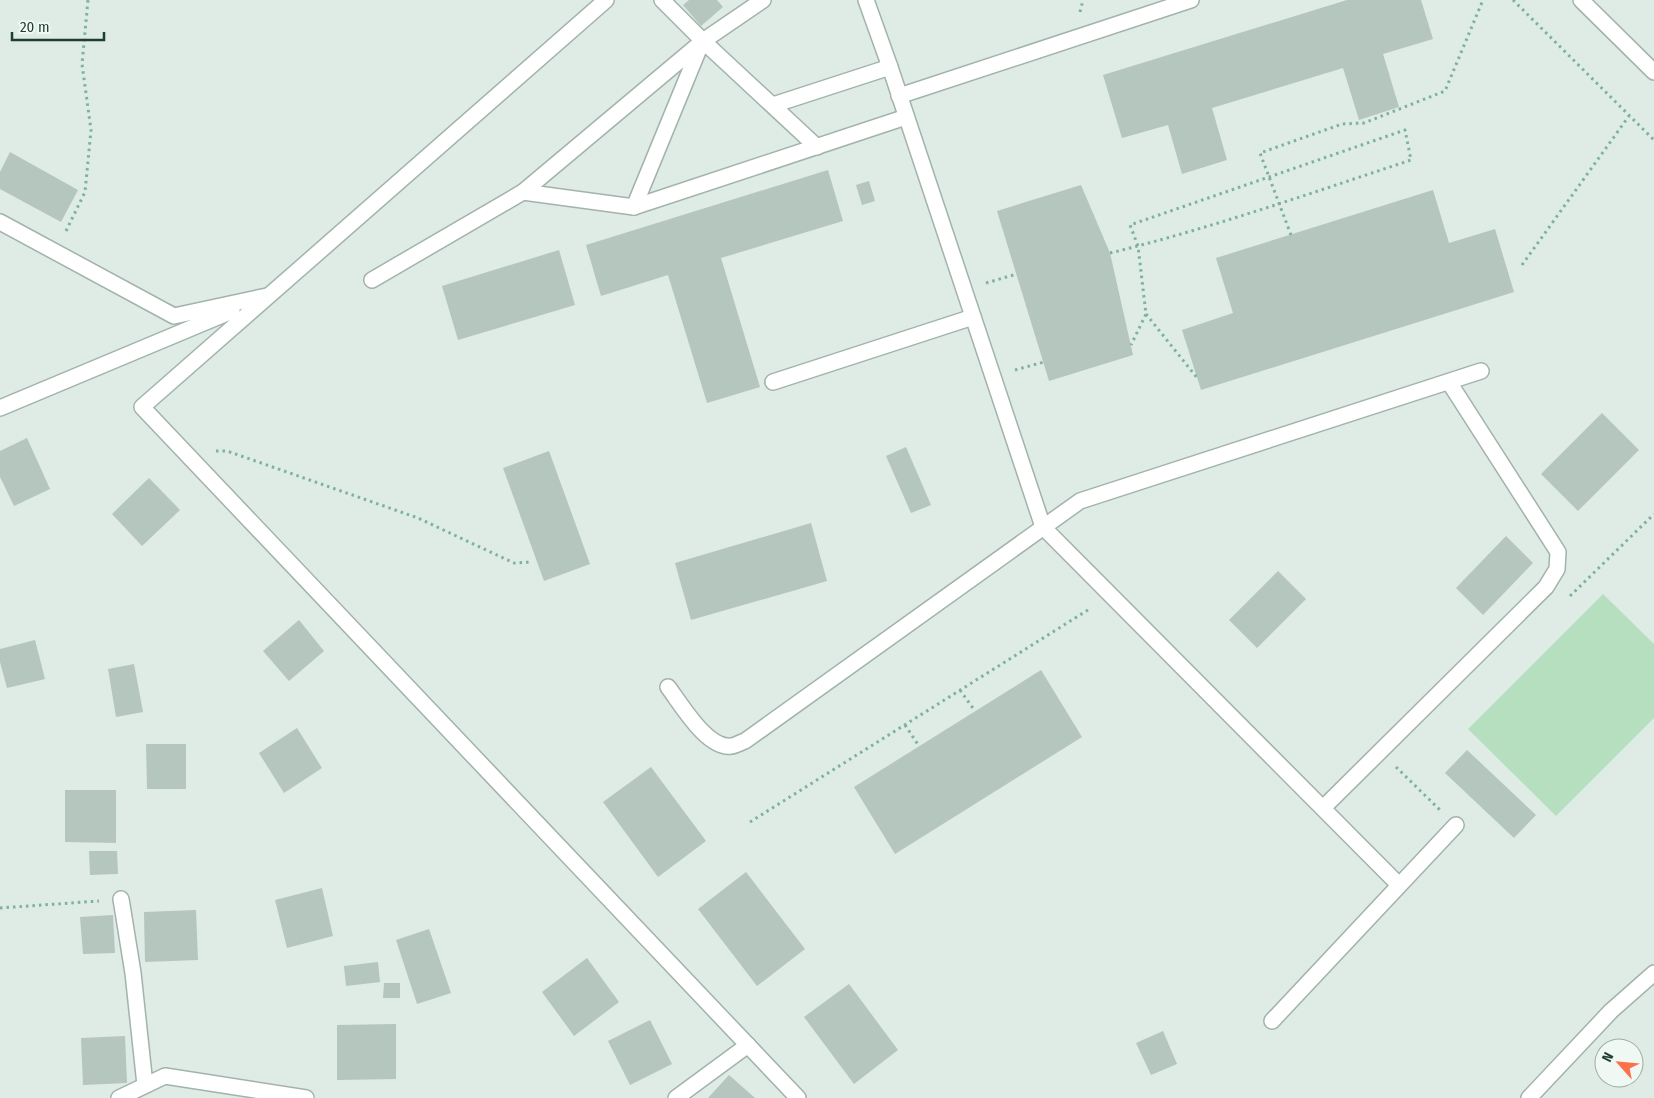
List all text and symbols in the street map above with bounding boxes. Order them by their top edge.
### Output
scale bar [12,10,105,42]
text: 20 m [20,18,50,36]
north arrow [1594,1038,1644,1088]
text: N [1598,1050,1617,1065]

